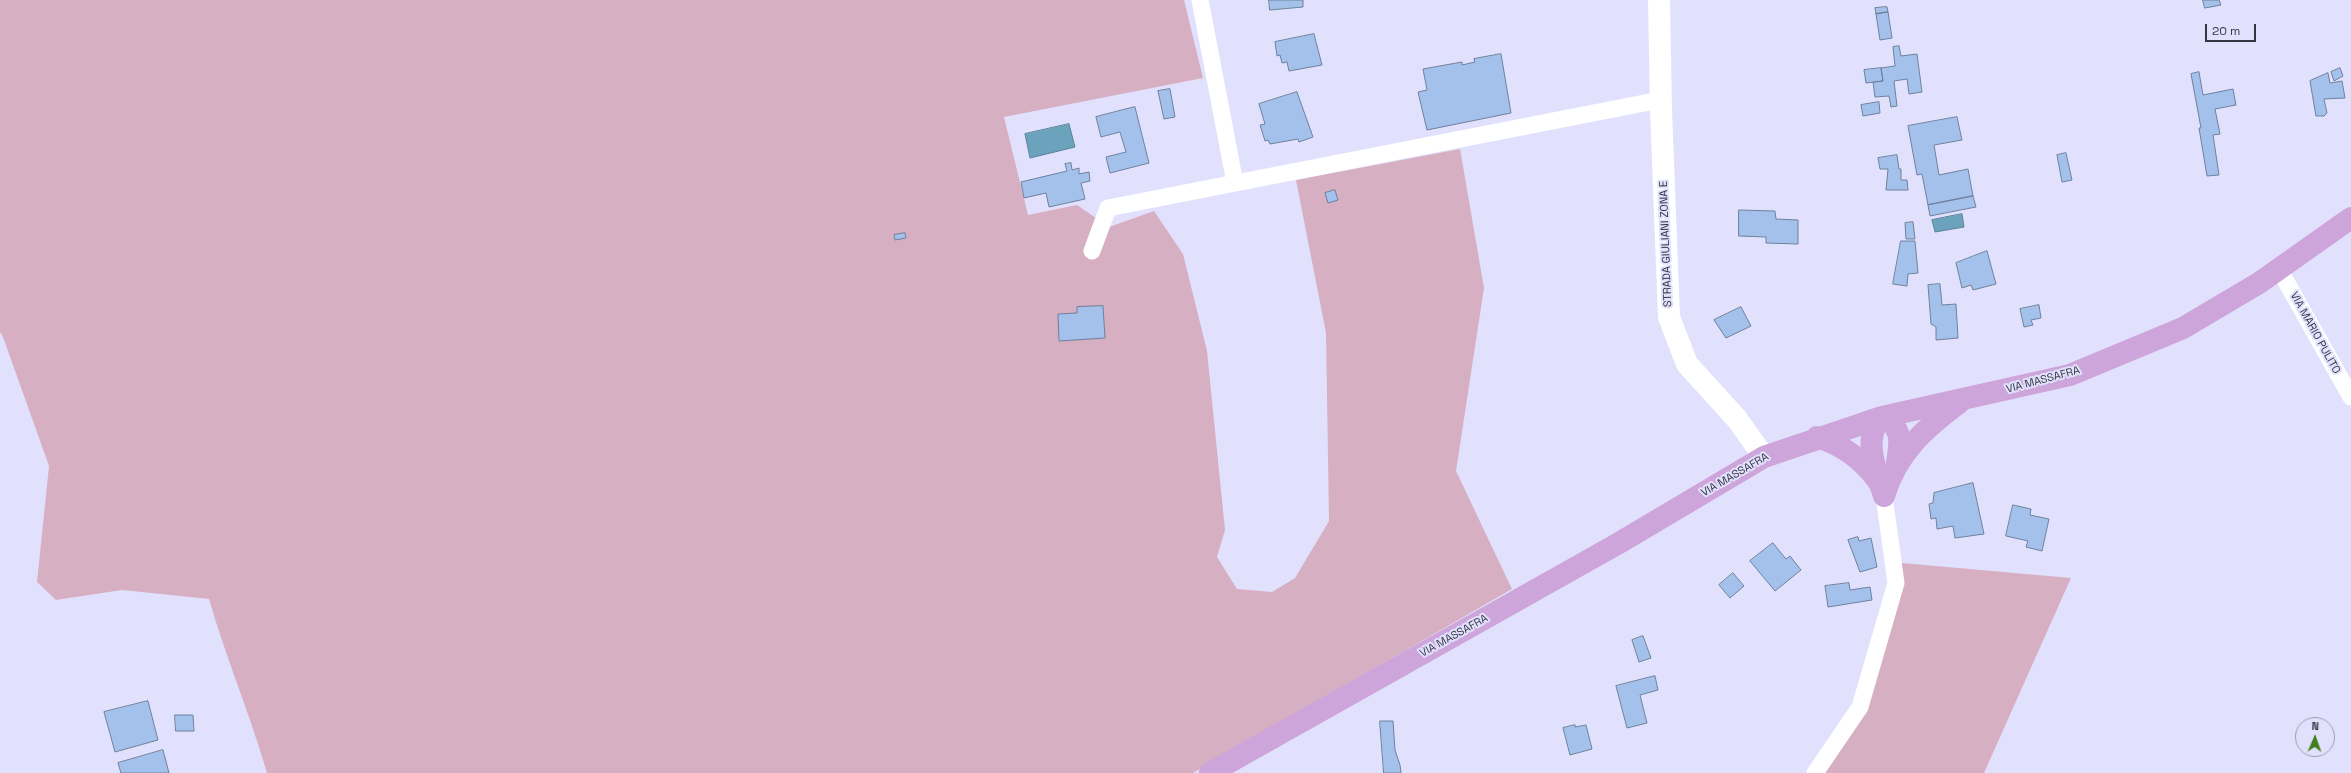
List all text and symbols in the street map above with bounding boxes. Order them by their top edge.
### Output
scale bar [2207,16,2258,42]
text: 20 m [2212,23,2240,39]
street label: STRADA GIULIANI ZONA E [1657,181,1675,307]
street label: VIA MARIO PULITO [2287,290,2343,376]
street label: VIA MASSAFRA [2005,364,2081,396]
street label: VIA MASSAFRA [1699,450,1771,500]
street label: VIA MASSAFRA [1418,612,1490,660]
north arrow [2295,717,2335,757]
text: N [2311,719,2319,733]

